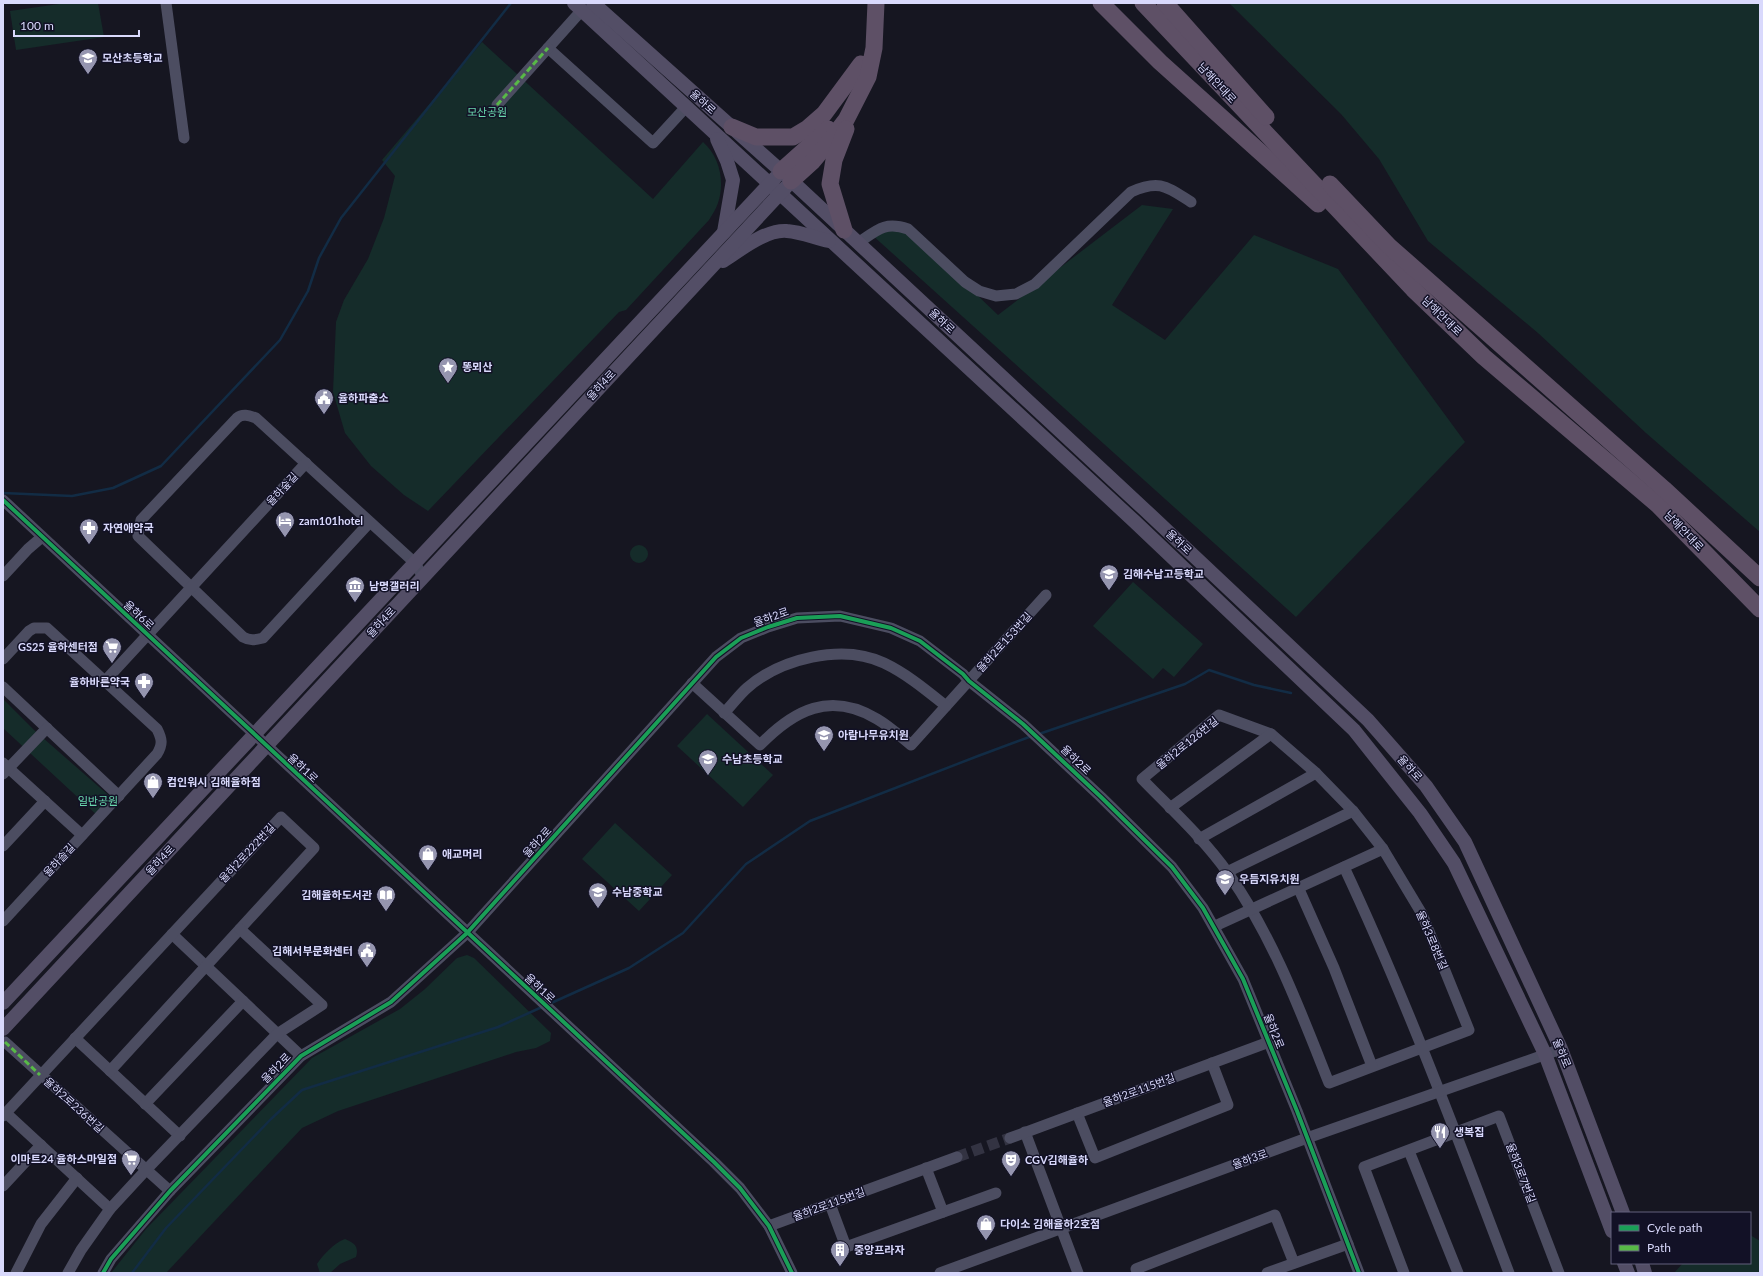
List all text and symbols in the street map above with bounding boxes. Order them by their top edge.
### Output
scale bar [14,12,139,38]
text: 100 m [20,18,54,33]
school or university icon: 모산초등학교 [77,47,99,75]
place label: 모산초등학교 [102,51,163,64]
street label: 남해안대로 [1195,60,1239,106]
street label: 율하로 [688,87,719,117]
park label: 모산공원 [467,105,507,118]
street label: 남해안대로 [1420,293,1465,338]
street label: 율하로 [927,306,958,336]
place icon: 똥뫼산 [437,356,459,384]
place label: 똥뫼산 [462,360,492,373]
street label: 율하4로 [583,367,618,403]
public building icon: 율하파출소 [313,387,335,415]
place label: 율하파출소 [338,391,389,404]
street label: 율하숲길 [263,469,300,508]
street label: 남해안대로 [1662,508,1707,553]
hotel icon: zam101hotel [274,510,296,538]
place label: zam101hotel [299,514,363,527]
pharmacy icon: 자연애약국 [78,517,100,545]
place label: 자연애약국 [103,521,154,534]
street label: 율하로 [1164,527,1195,557]
school or university icon: 김해수남고등학교 [1098,563,1120,591]
place label: 김해수남고등학교 [1123,567,1204,580]
museum icon: 남명갤러리 [344,575,366,603]
place label: 남명갤러리 [369,579,420,592]
street label: 율하6로 [121,597,157,632]
street label: 율하4로 [363,604,398,640]
street label: 율하2로 [751,604,790,629]
street label: 율하2로153번길 [973,609,1034,674]
supermarket icon: GS25 율하센터점 [101,636,123,664]
place label: GS25 율하센터점 [18,640,98,653]
pharmacy icon: 율하바른약국 [133,671,155,699]
place label: 율하바른약국 [69,675,130,688]
street label: 율하2로126번길 [1153,714,1220,772]
school or university icon: 아람나무유치원 [813,724,835,752]
place label: 아람나무유치원 [838,728,909,741]
street label: 율하2로 [1059,742,1094,777]
school or university icon: 수남초등학교 [697,748,719,776]
street label: 율하1로 [285,750,321,785]
place label: 수남초등학교 [722,752,783,765]
street label: 율하로 [1395,752,1425,783]
shop icon: 컴인워시 김해율하점 [142,771,164,799]
place label: 컴인워시 김해율하점 [167,775,261,788]
park label: 일반공원 [78,794,118,807]
street label: 율하2로222번길 [216,820,277,885]
street label: 율하2로 [520,824,554,860]
street label: 율하솔길 [40,840,77,879]
street label: 율하4로 [142,842,177,878]
shop icon: 애교머리 [417,843,439,871]
place label: 애교머리 [442,847,482,860]
school or university icon: 우듬지유치원 [1214,868,1236,896]
place label: 우듬지유치원 [1239,872,1300,885]
school or university icon: 수남중학교 [587,881,609,909]
library icon: 김해율하도서관 [375,884,397,912]
place label: 수남중학교 [612,885,663,898]
place label: 김해율하도서관 [301,888,372,901]
street label: 율하3로8번길 [1414,908,1451,972]
public building icon: 김해서부문화센터 [356,940,378,968]
place label: 김해서부문화센터 [272,944,353,957]
street label: 율하1로 [522,970,558,1005]
street label: 율하2로 [1262,1011,1287,1050]
street label: 율하로 [1551,1036,1574,1069]
street label: 율하2로 [258,1050,293,1085]
street label: 율하2로115번길 [1101,1070,1177,1109]
street label: 율하2로236번길 [42,1074,107,1135]
restaurant icon: 생복집 [1429,1121,1451,1149]
place label: 생복집 [1454,1125,1484,1138]
street label: 율하3로7번길 [1504,1141,1539,1205]
street label: 율하3로 [1230,1146,1269,1171]
supermarket icon: 이마트24 율하스마일점 [120,1148,142,1176]
theatre icon: CGV김해율하 [1000,1149,1022,1177]
place label: 이마트24 율하스마일점 [10,1152,117,1165]
place label: CGV김해율하 [1025,1153,1088,1166]
street label: 율하2로115번길 [791,1184,867,1223]
legend [1611,1212,1751,1264]
shop icon: 다이소 김해율하2호점 [975,1213,997,1241]
place label: 다이소 김해율하2호점 [1000,1217,1100,1230]
text: Cycle path [1647,1220,1702,1235]
building icon: 중앙프라자 [829,1239,851,1267]
text: Path [1647,1240,1671,1255]
place label: 중앙프라자 [854,1243,905,1256]

